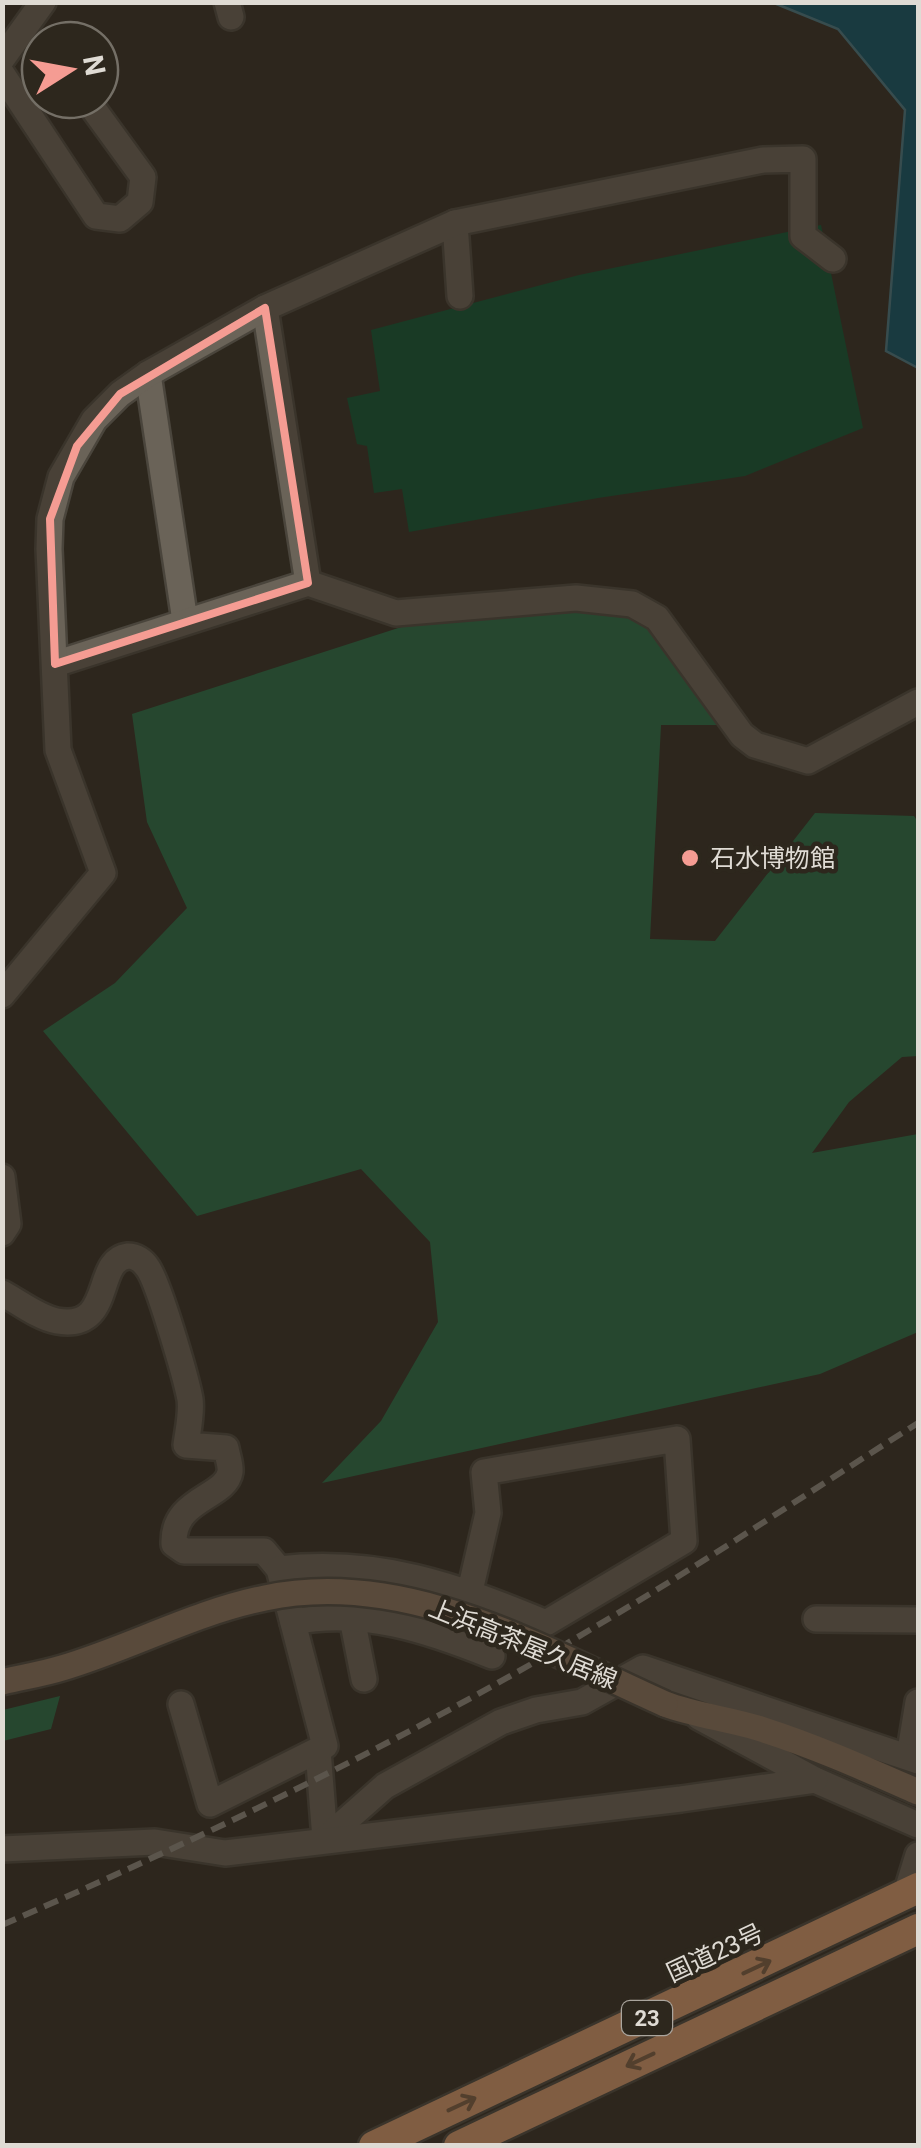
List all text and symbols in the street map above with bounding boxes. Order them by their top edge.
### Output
north arrow [20,20,120,120]
text: N [76,52,112,78]
place label: 石水博物館 [710,844,835,873]
marker: 石水博物館 [679,847,701,869]
street label: 上浜高茶屋久居線 [425,1593,621,1695]
street label: 国道23号 [662,1918,768,1988]
one-way arrow [741,1957,771,1975]
road number: 23 [622,2001,672,2035]
one-way arrow [626,2052,656,2071]
one-way arrow [446,2094,476,2113]

